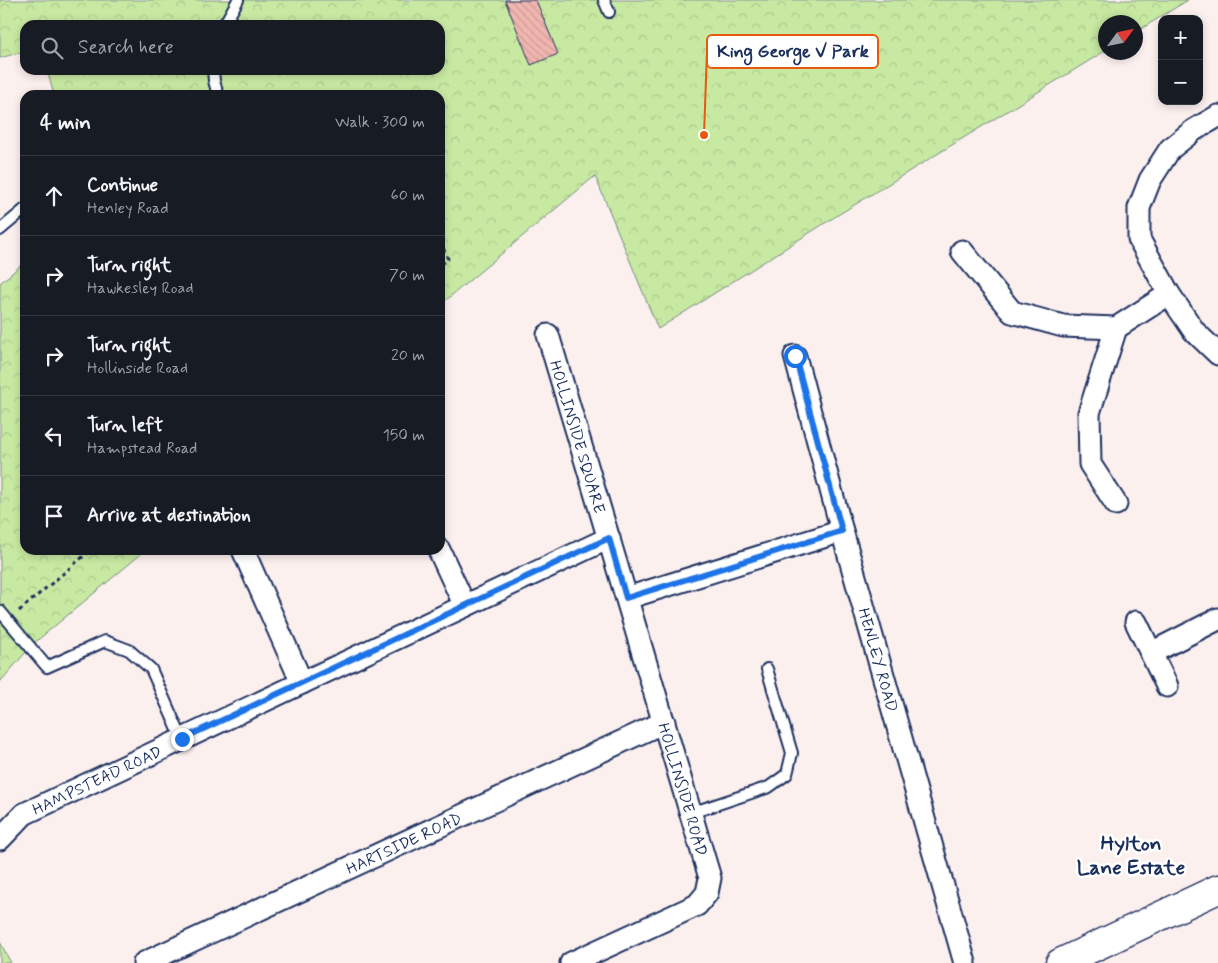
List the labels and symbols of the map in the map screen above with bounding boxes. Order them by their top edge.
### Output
north arrow [1098,15,1143,60]
callout: King George V Park [707,35,878,68]
text: King George V Park [717,40,869,66]
route start [784,345,807,368]
street label: HOLLINSIDE SQUARE [544,358,610,516]
street label: HENLEY ROAD [852,606,902,715]
street label: HOLLINSIDE ROAD [652,721,712,859]
route end [171,728,194,751]
street label: HAMPSTEAD ROAD [29,741,166,821]
street label: HARTSIDE ROAD [343,808,465,880]
district label: Hylton Lane Estate [1077,830,1185,882]

